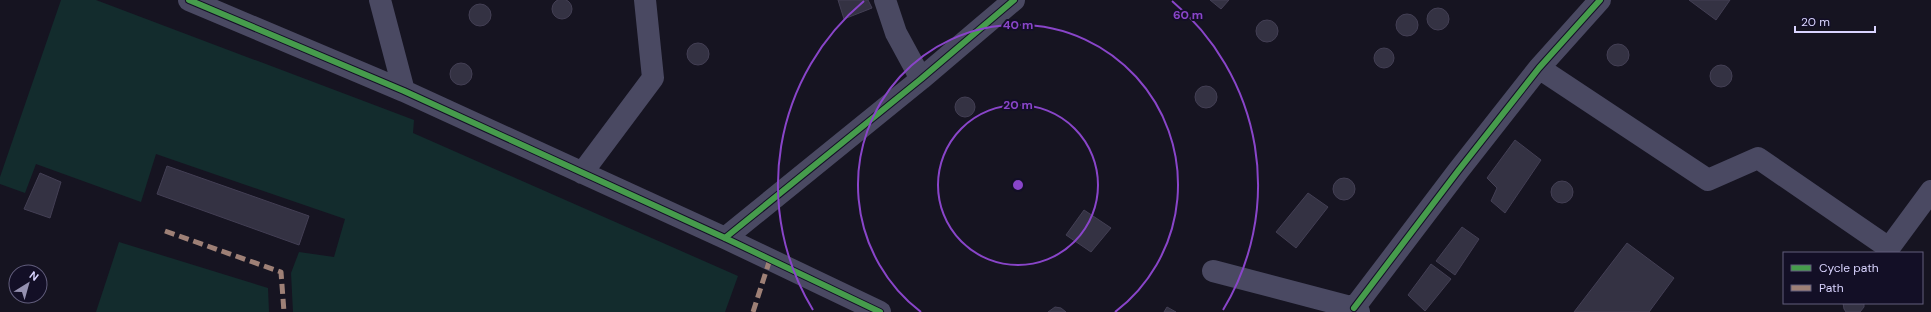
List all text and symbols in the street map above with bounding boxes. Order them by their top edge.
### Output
text: 60 m [1173,7,1203,23]
scale bar [1795,8,1875,34]
text: 20 m [1801,14,1830,30]
text: 40 m [1003,17,1033,33]
text: 20 m [1003,97,1033,113]
centre of rings [1011,178,1025,192]
legend [1783,252,1923,304]
text: Cycle path [1819,260,1879,276]
north arrow [8,264,48,304]
text: N [27,268,41,284]
text: Path [1819,280,1844,296]

